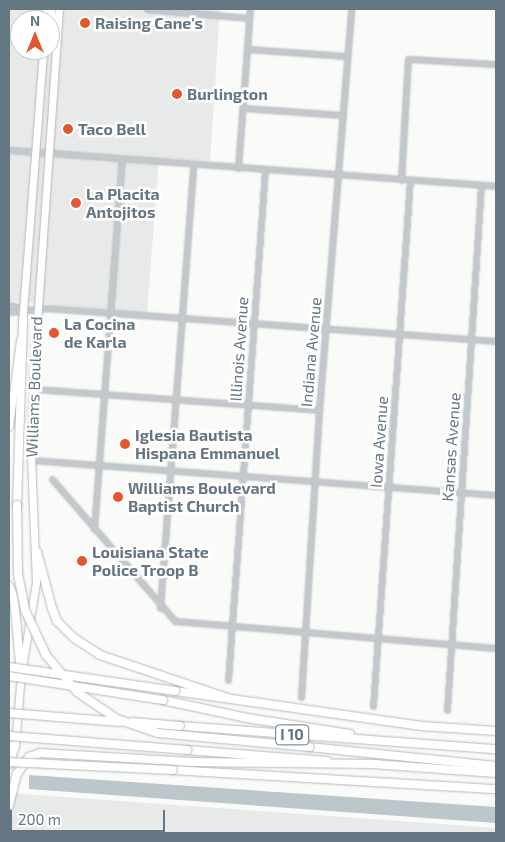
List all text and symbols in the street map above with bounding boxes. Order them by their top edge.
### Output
north arrow [10,10,60,60]
text: N [30,12,40,29]
place label: Raising Cane's [95,13,203,33]
marker: Raising Cane's [79,17,91,29]
place label: Burlington [187,84,268,104]
marker: Burlington [171,88,183,100]
place label: Taco Bell [78,119,146,139]
marker: Taco Bell [62,123,74,135]
place label: La Placita Antojitos [86,184,160,222]
marker: La Placita Antojitos [70,197,82,209]
street label: Illinois Avenue [226,296,252,402]
street label: Indiana Avenue [297,296,325,408]
place label: La Cocina de Karla [64,314,135,352]
street label: Williams Boulevard [22,316,46,458]
marker: La Cocina de Karla [48,327,60,339]
street label: Kansas Avenue [438,392,464,502]
street label: Iowa Avenue [366,395,392,489]
place label: Iglesia Bautista Hispana Emmanuel [135,425,280,463]
marker: Iglesia Bautista Hispana Emmanuel [119,438,131,450]
place label: Williams Boulevard Baptist Church [128,478,276,516]
marker: Williams Boulevard Baptist Church [112,491,124,503]
place label: Louisiana State Police Troop B [92,542,209,580]
marker: Louisiana State Police Troop B [76,555,88,567]
road number: I 10 [274,722,310,748]
scale bar [12,800,168,832]
text: 200 m [18,810,61,828]

